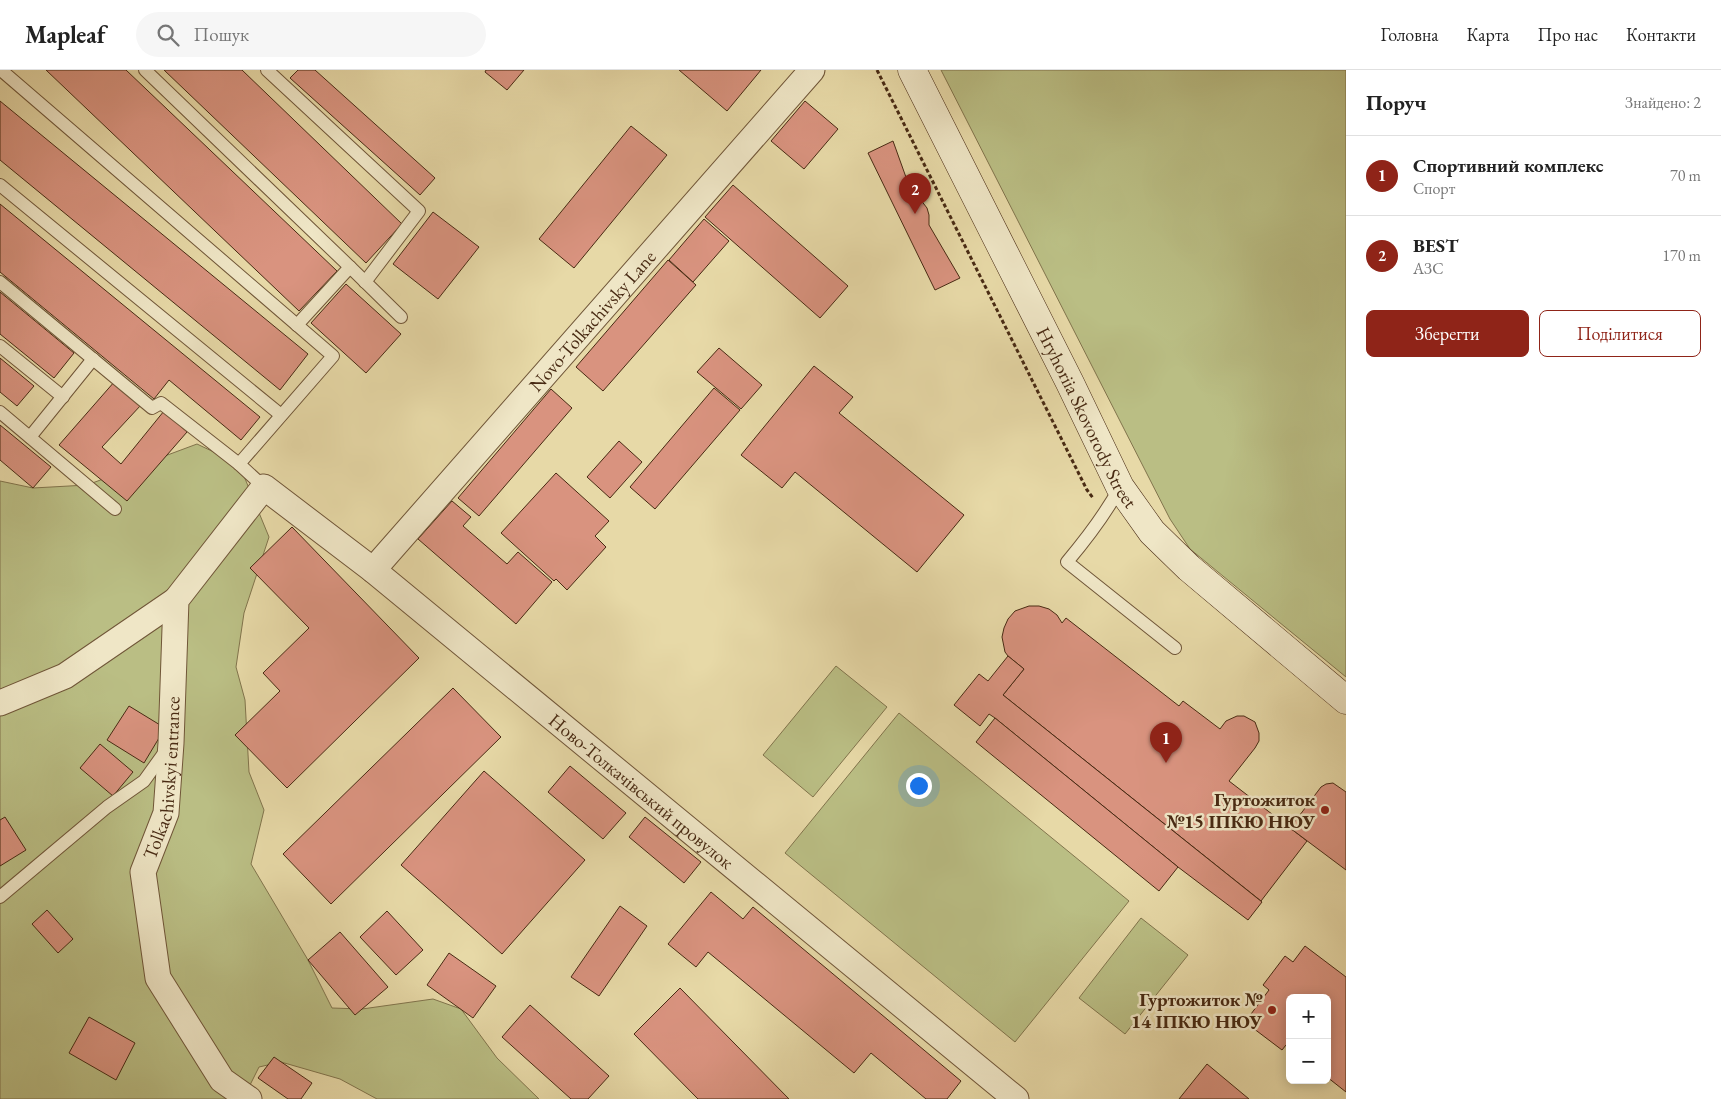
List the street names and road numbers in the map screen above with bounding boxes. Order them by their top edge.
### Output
street label: Novo-Tolkachivsky Lane [523,244,661,397]
street label: Hryhoriia Skovorody Street [1031,322,1143,513]
street label: Tolkachivskyi entrance [137,696,185,863]
street label: Ново-Толкачівський провулок [544,707,739,874]

